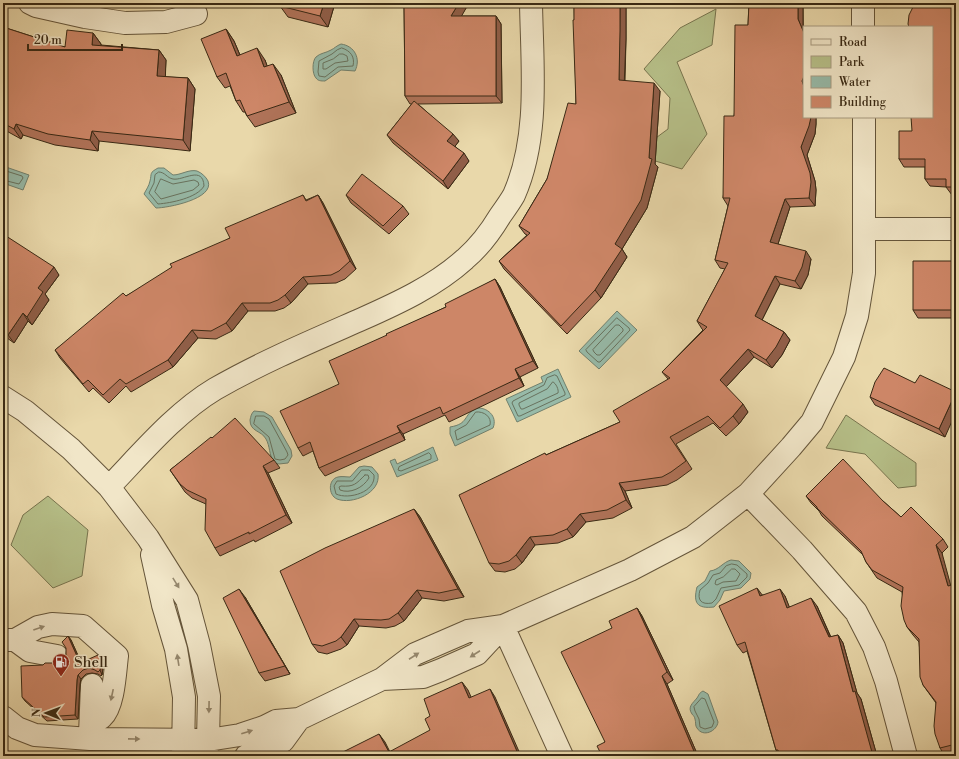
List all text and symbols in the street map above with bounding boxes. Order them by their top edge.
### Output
scale bar [28,26,122,52]
legend [803,26,933,118]
text: 20 m [34,33,62,48]
text: Road [839,35,867,50]
text: Park [839,55,865,70]
text: Water [838,75,871,90]
text: Building [838,95,887,110]
one-way arrow [173,577,180,589]
one-way arrow [33,625,45,631]
one-way arrow [470,650,481,658]
fuel station icon: Shell [51,652,71,677]
one-way arrow [409,652,419,660]
place label: Shell [74,653,109,672]
one-way arrow [175,653,181,666]
one-way arrow [108,689,114,702]
north arrow [26,693,66,733]
one-way arrow [206,701,212,714]
text: N [30,708,44,717]
one-way arrow [241,729,253,735]
one-way arrow [128,736,141,742]

